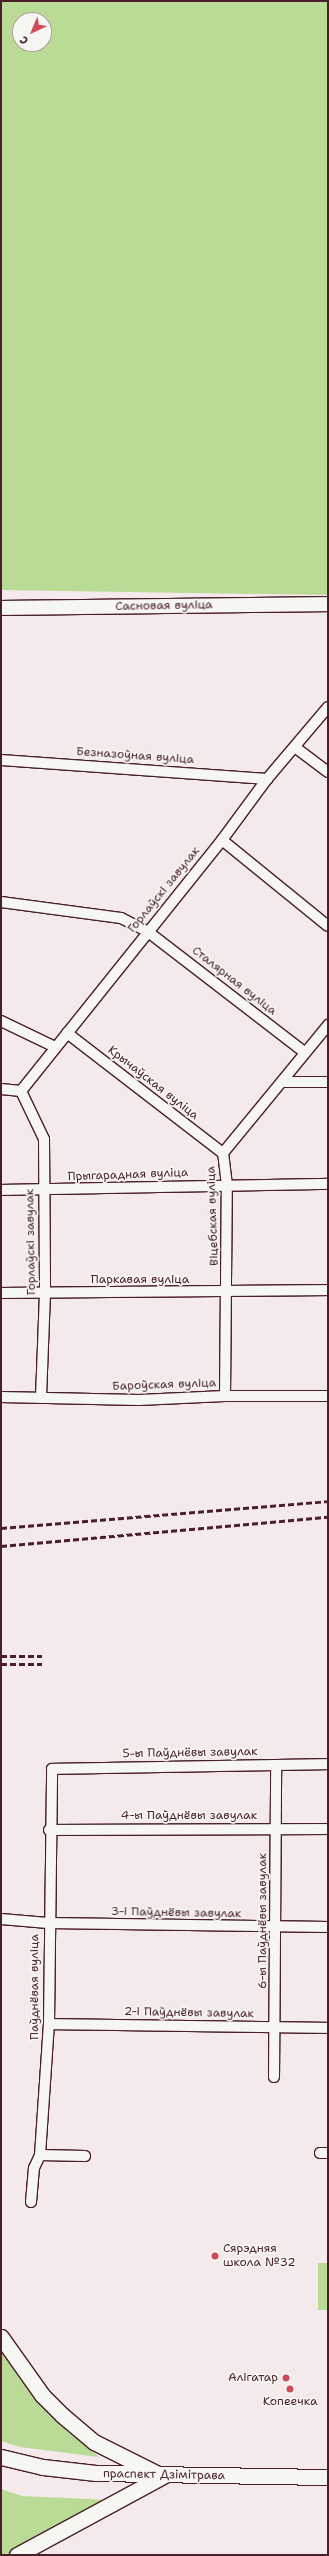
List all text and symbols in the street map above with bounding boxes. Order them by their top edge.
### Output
north arrow [12,12,52,52]
text: С [16,33,32,48]
street label: Сасновая вуліца [115,598,213,614]
street label: Безназоўная вуліца [76,745,194,767]
street label: Горлаўскі завулак [125,844,203,936]
street label: Сталярная вуліца [189,944,279,1018]
street label: Крычаўская вуліца [105,1043,201,1123]
street label: Прыгарадная вуліца [67,1166,189,1184]
street label: Віцебская вуліца [204,1166,222,1266]
street label: Горлаўскі завулак [23,1189,39,1295]
street label: Паркавая вуліца [91,1273,189,1287]
street label: Бароўская вуліца [112,1376,216,1394]
street label: 5-ы Паўднёвы завулак [122,1745,258,1761]
street label: 4-ы Паўднёвы завулак [121,1809,257,1823]
street label: 6-ы Паўднёвы завулак [256,1853,270,1989]
street label: 3-і Паўднёвы завулак [111,1905,241,1921]
street label: Паўднёвая вуліца [28,1934,42,2040]
street label: 2-і Паўднёвы завулак [124,2005,254,2021]
place label: Сярэдняя школа №32 [223,2242,296,2270]
marker: Сярэдняя школа №32 [210,2251,220,2261]
place label: Алігатар [228,2371,278,2385]
marker: Алігатар [281,2373,291,2383]
marker: Копеечка [285,2384,295,2394]
place label: Копеечка [263,2395,317,2409]
street label: праспект Дзімітрава [103,2467,225,2483]

